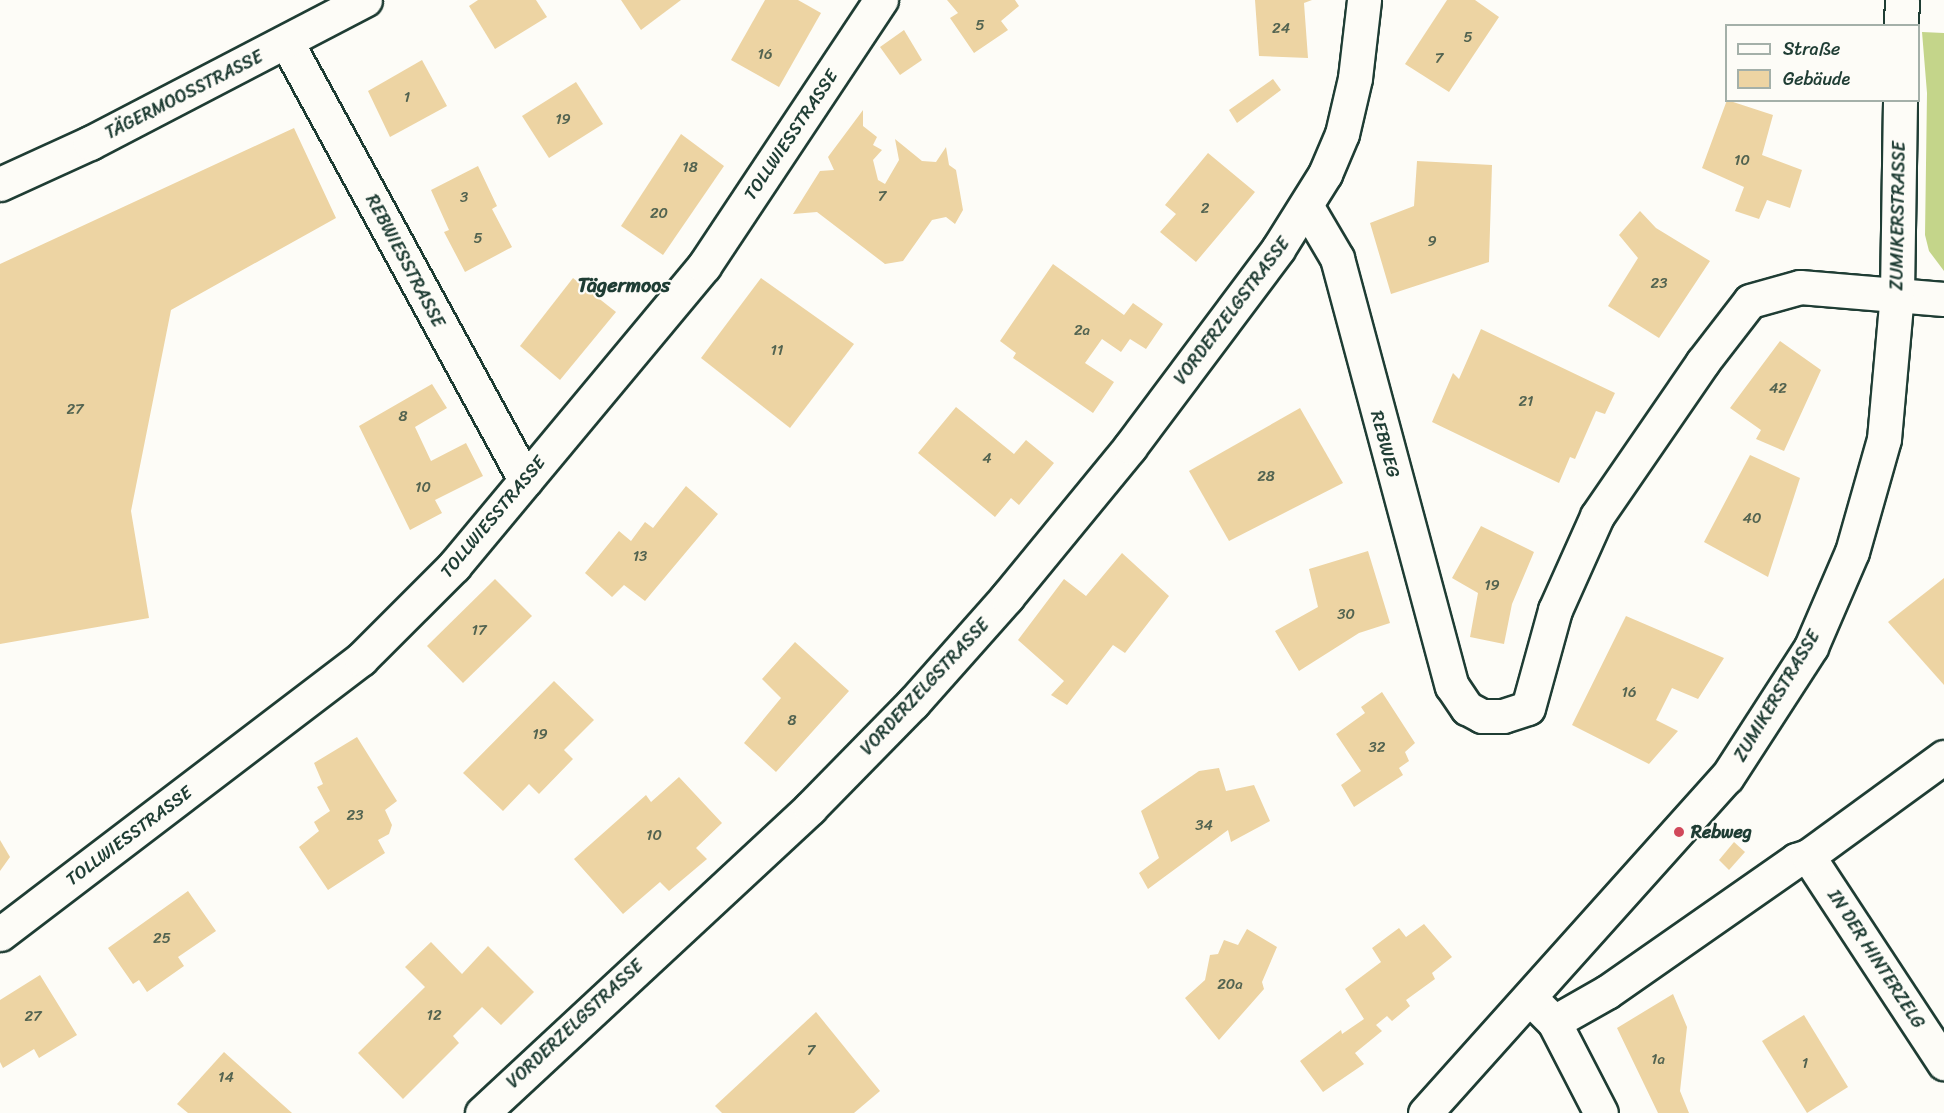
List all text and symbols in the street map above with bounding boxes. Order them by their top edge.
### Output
house number: 5 [975,17,985,35]
house number: 24 [1272,20,1290,38]
legend [1725,24,1920,102]
house number: 5 [1463,29,1473,47]
text: Straße [1783,33,1840,65]
street label: TÄGERMOOSSTRASSE [102,46,266,144]
house number: 16 [758,46,772,64]
house number: 7 [1435,50,1443,68]
text: Gebäude [1783,63,1850,95]
street label: TOLLWIESSTRASSE [739,66,843,204]
house number: 1 [404,89,410,107]
house number: 19 [555,111,571,129]
street label: ZUMIKERSTRASSE [1886,141,1910,291]
house number: 10 [1734,152,1750,170]
house number: 18 [682,159,698,177]
house number: 7 [878,188,886,206]
house number: 3 [460,189,468,207]
street label: REBWIESSTRASSE [361,191,449,331]
house number: 2 [1201,200,1209,218]
house number: 20 [650,205,668,223]
house number: 5 [473,230,483,248]
street label: VORDERZELGSTRASSE [1170,233,1294,389]
house number: 9 [1427,233,1437,251]
district label: Tägermoos [578,273,670,297]
house number: 23 [1651,275,1667,293]
house number: 2a [1074,322,1090,340]
house number: 11 [771,342,783,360]
house number: 42 [1769,380,1787,398]
house number: 21 [1518,393,1534,411]
house number: 27 [66,401,84,419]
house number: 8 [398,408,408,426]
street label: REBWEG [1366,408,1404,480]
house number: 4 [982,450,992,468]
street label: TOLLWIESSTRASSE [436,452,550,582]
house number: 28 [1257,468,1275,486]
house number: 10 [415,479,431,497]
house number: 40 [1743,510,1761,528]
house number: 13 [633,548,647,566]
house number: 19 [1484,577,1500,595]
house number: 30 [1337,606,1355,624]
street label: VORDERZELGSTRASSE [856,614,994,760]
house number: 17 [472,622,486,640]
street label: ZUMIKERSTRASSE [1729,627,1825,765]
house number: 16 [1622,684,1636,702]
house number: 8 [787,712,797,730]
house number: 19 [532,726,548,744]
house number: 32 [1369,739,1385,757]
street label: TOLLWIESSTRASSE [62,782,196,890]
house number: 23 [347,807,363,825]
house number: 34 [1195,817,1213,835]
place label: Rebweg [1691,821,1752,843]
marker: Rebweg [1672,825,1686,839]
house number: 10 [646,827,662,845]
street label: IN DER HINTERZELG [1823,885,1929,1033]
house number: 25 [153,930,171,948]
street label: VORDERZELGSTRASSE [502,955,648,1093]
house number: 20a [1217,976,1243,994]
house number: 12 [426,1007,442,1025]
house number: 27 [24,1008,42,1026]
house number: 7 [807,1042,815,1060]
house number: 1a [1651,1051,1665,1069]
house number: 1 [1802,1055,1808,1073]
house number: 14 [218,1069,234,1087]

